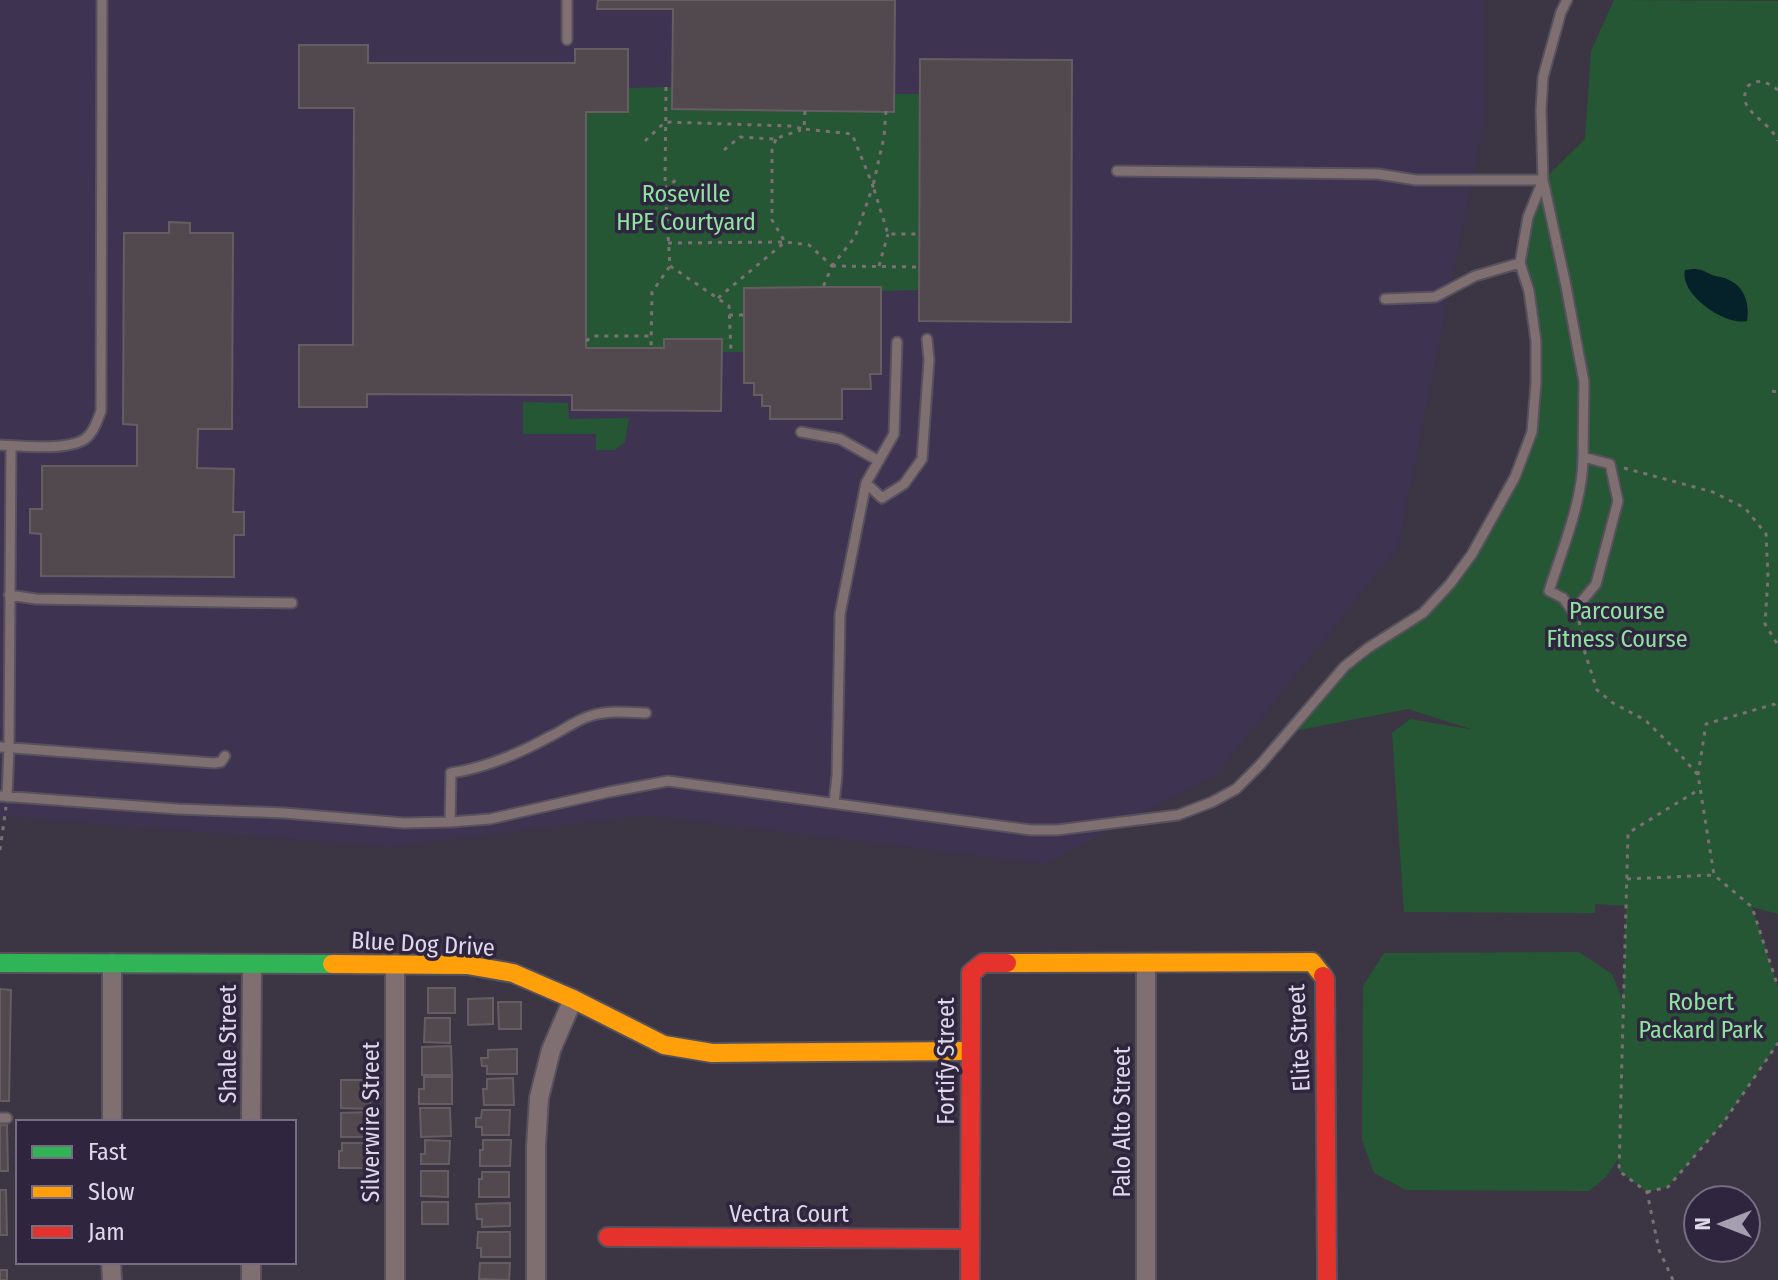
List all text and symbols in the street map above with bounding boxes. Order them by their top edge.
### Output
park label: Roseville HPE Courtyard [616,180,756,236]
park label: Parcourse Fitness Course [1546,597,1688,653]
street label: Blue Dog Drive [350,926,496,962]
street label: Elite Street [1282,983,1316,1092]
street label: Shale Street [214,984,242,1103]
park label: Robert Packard Park [1639,988,1764,1044]
street label: Fortify Street [932,997,960,1125]
street label: Silverwire Street [357,1041,385,1202]
street label: Palo Alto Street [1108,1046,1136,1198]
legend [16,1120,296,1264]
text: Fast [88,1138,127,1166]
text: Slow [88,1178,135,1206]
north arrow [1682,1184,1762,1264]
street label: Vectra Court [729,1200,849,1228]
text: N [1689,1217,1716,1231]
text: Jam [88,1218,125,1246]

